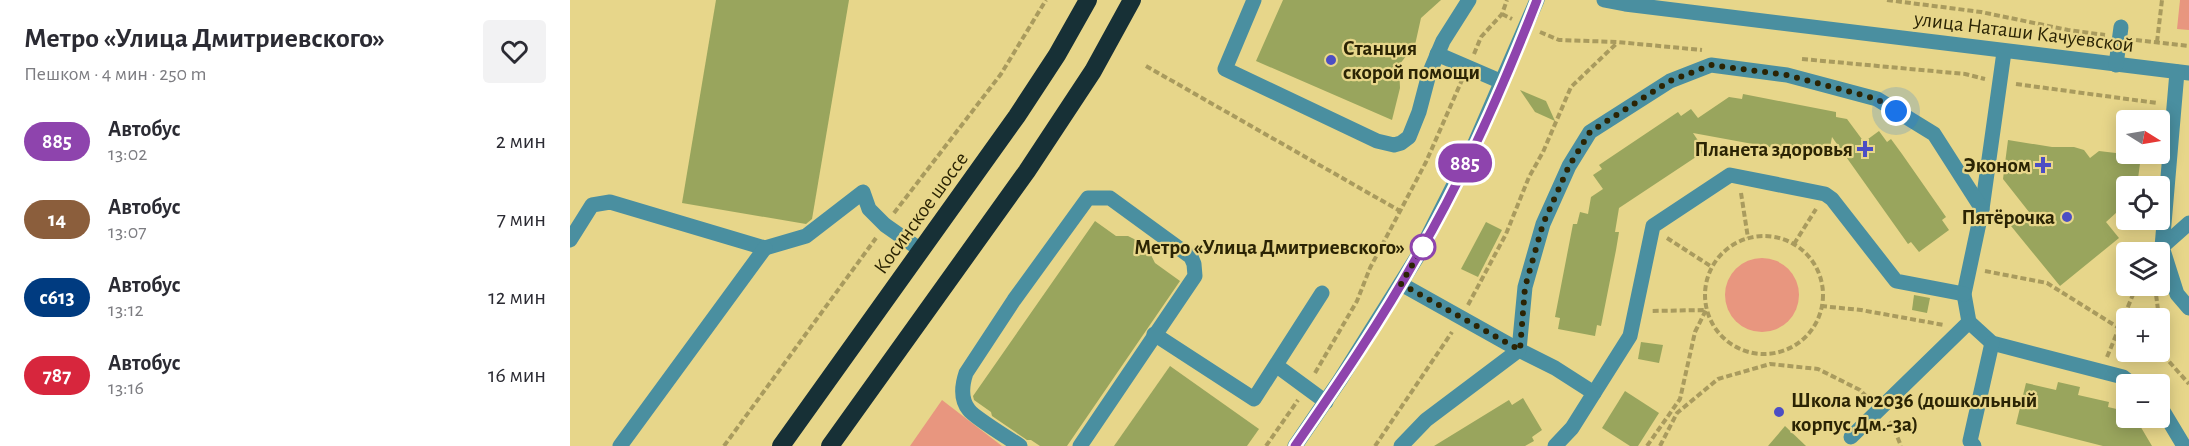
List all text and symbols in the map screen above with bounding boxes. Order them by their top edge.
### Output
street label: улица Наташи Качуевской [1912,8,2135,56]
button: heart [483,20,546,83]
text: Метро «Улица Дмитриевского» [24,25,385,53]
place label: Станция скорой помощи [1343,38,1480,83]
marker: Станция скорой помощи [1324,53,1338,67]
text: Пешком · 4 мин · 250 m [24,64,206,84]
your location [1881,96,1911,126]
north arrow [2116,110,2170,164]
map controls [2116,110,2170,428]
text: Автобус [108,118,181,140]
text: 2 мин [496,130,546,152]
text: 885 [42,131,72,152]
place label: Планета здоровья [1694,139,1853,160]
marker: Планета здоровья [1858,142,1872,156]
text: 13:02 [108,144,147,164]
line badge: 885 [1430,144,1500,182]
street label: Косинское шоссе [870,148,972,278]
text: 885 [1450,153,1480,174]
place label: Эконом [1964,155,2031,176]
marker: Эконом [2036,158,2050,172]
button: locate [2116,176,2170,230]
text: Автобус [108,196,181,218]
place label: Пятёрочка [1961,207,2055,228]
text: 7 мин [497,208,546,230]
text: 14 [48,209,66,230]
marker: Пятёрочка [2060,210,2074,224]
text: 13:07 [108,222,147,242]
marker: Метро «Улица Дмитриевского» [1410,234,1436,260]
place label: Метро «Улица Дмитриевского» [1134,237,1405,258]
button: layers [2116,242,2170,296]
text: Автобус [108,274,181,296]
text: 12 мин [488,286,546,308]
text: с613 [39,287,75,308]
text: 13:12 [108,300,144,320]
button: + [2116,308,2170,362]
text: Автобус [108,352,181,374]
text: 16 мин [488,364,546,386]
text: 787 [43,365,71,386]
button: − [2116,374,2170,428]
text: 13:16 [108,378,144,398]
place label: Школа №2036 (дошкольный корпус Дм.-3а) [1791,390,2037,435]
marker: Школа №2036 (дошкольный корпус Дм.-3а) [1772,405,1786,419]

